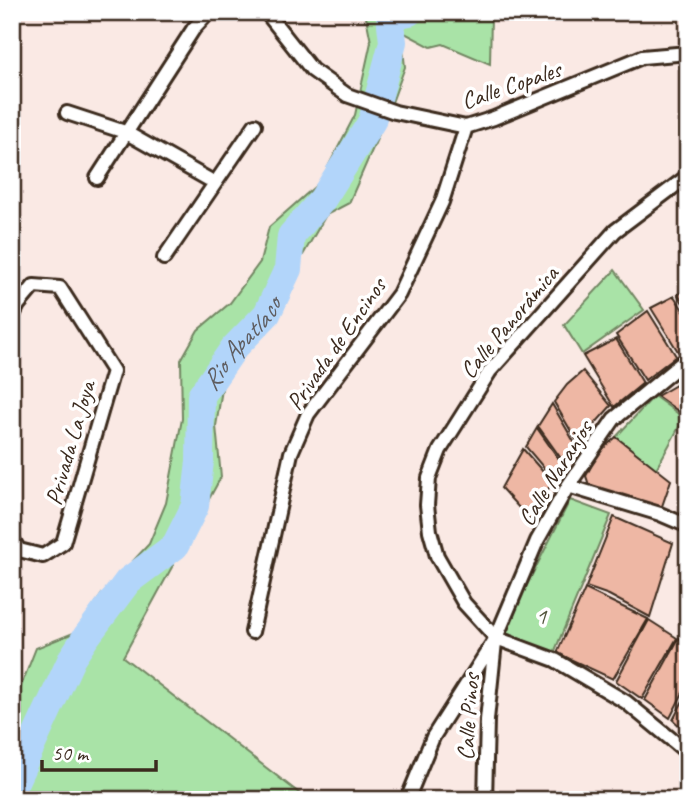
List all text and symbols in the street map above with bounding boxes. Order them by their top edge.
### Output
street label: Calle Copales [457,53,566,116]
street label: Calle Panorámica [453,258,566,384]
street label: Privada de Encinos [279,271,394,416]
water label: Rio Apatlaco [194,289,291,397]
street label: Privada La Joya [38,376,103,508]
street label: Calle Naranjos [511,413,600,531]
park label: 1 [536,601,548,631]
street label: Calle Pinos [450,670,486,761]
scale bar [42,728,156,772]
text: 50 m [52,740,90,766]

